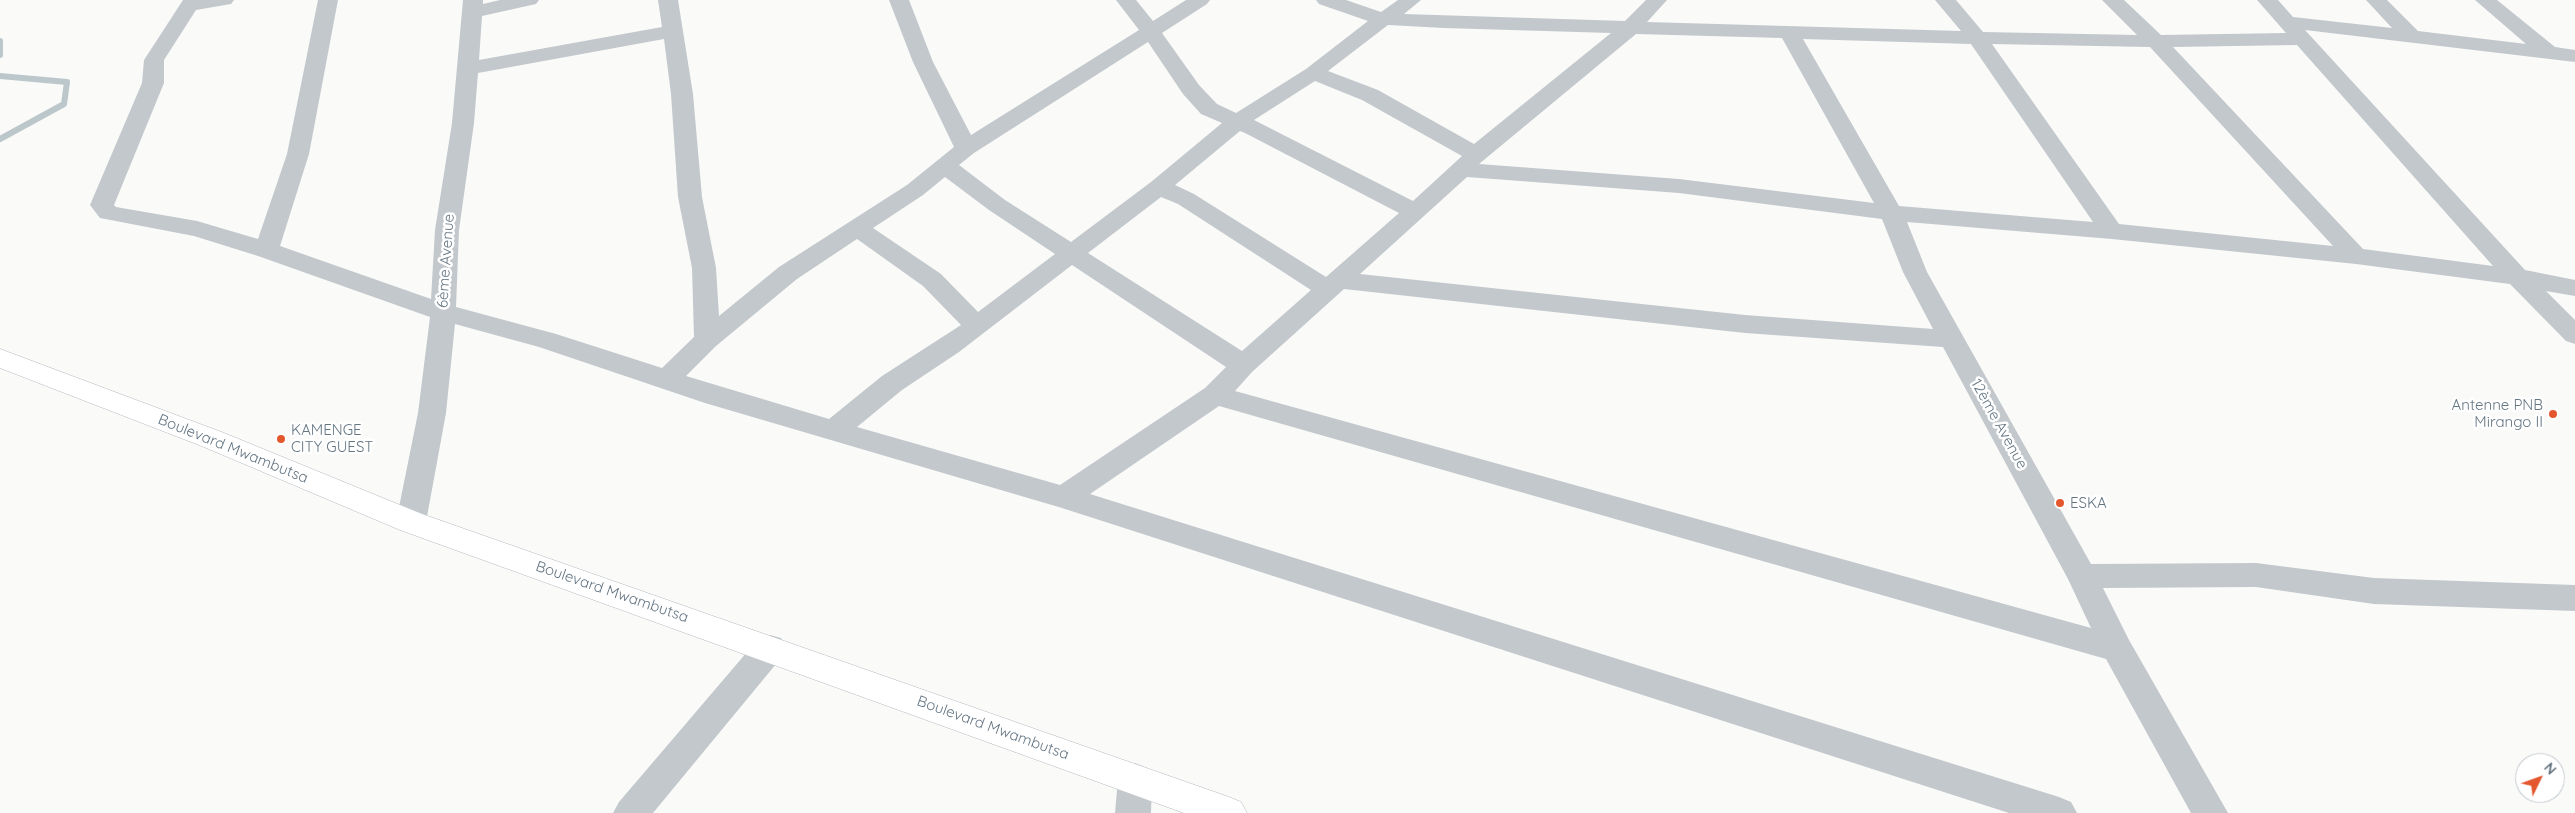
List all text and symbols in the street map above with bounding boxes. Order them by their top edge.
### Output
street label: 6ème Avenue [434,213,458,309]
street label: 12ème Avenue [1967,376,2031,472]
place label: Antenne PNB Mirango II [2452,396,2543,431]
marker: Antenne PNB Mirango II [2547,408,2559,420]
street label: Boulevard Mwambutsa [155,411,311,487]
place label: KAMENGE CITY GUEST [291,421,373,456]
marker: KAMENGE CITY GUEST [275,433,287,445]
place label: ESKA [2070,494,2107,512]
marker: ESKA [2054,497,2066,509]
street label: Boulevard Mwambutsa [533,557,691,627]
street label: Boulevard Mwambutsa [915,692,1071,764]
north arrow [2515,753,2565,803]
text: N [2540,759,2561,778]

